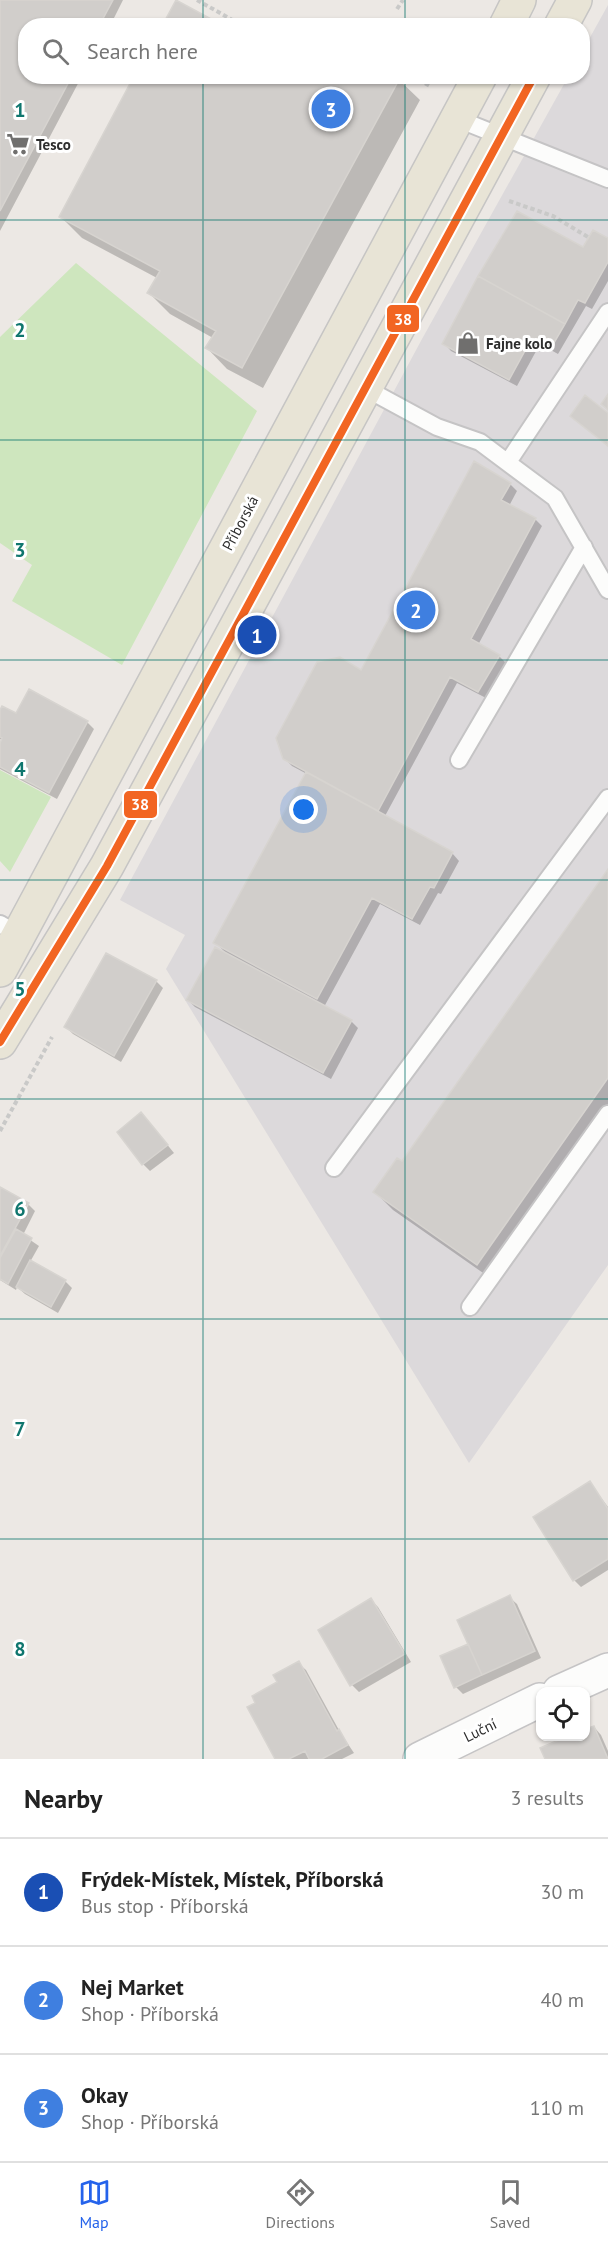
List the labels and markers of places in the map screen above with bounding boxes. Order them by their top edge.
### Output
pin: 3 [312,86,350,132]
supermarket icon: Tesco [5,131,31,157]
place label: Tesco [36,135,71,154]
shop icon: Fajne kolo [455,330,481,356]
place label: Fajne kolo [486,334,552,353]
pin: 2 [396,588,436,632]
pin: 1 [238,612,276,658]

